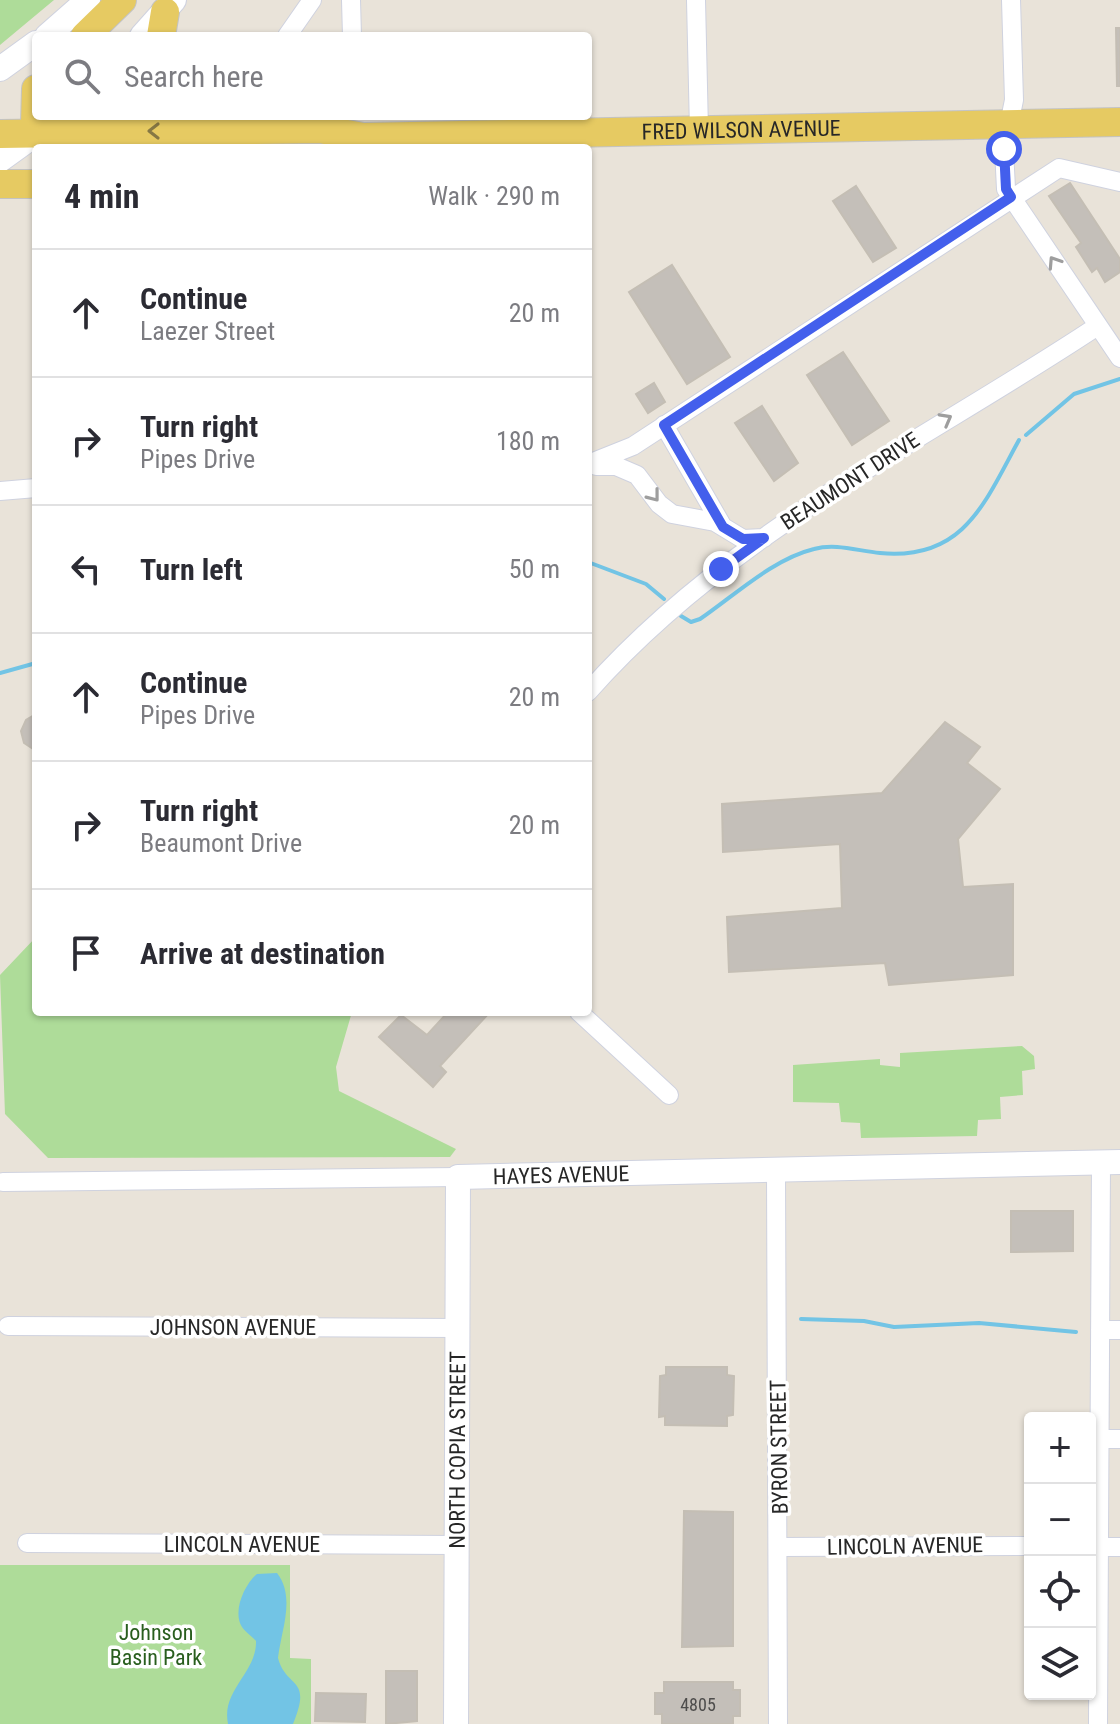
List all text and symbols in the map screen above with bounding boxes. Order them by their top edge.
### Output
search box [32,32,592,120]
icon: search [60,54,104,98]
text: Search here [124,59,264,94]
street label: FRED WILSON AVENUE [641,115,841,144]
one-way arrow [147,122,160,140]
route start [986,131,1022,167]
text: 4 min [64,176,140,216]
text: Walk · 290 m [428,181,560,211]
one-way arrow [1048,256,1063,271]
text: Continue [140,281,247,316]
icon: ahead [64,291,108,335]
text: 20 m [509,298,560,328]
text: Laezer Street [140,316,275,346]
text: Turn right [140,409,258,444]
one-way arrow [938,413,952,429]
icon: right [64,419,108,463]
text: 180 m [496,426,560,456]
street label: BEAUMONT DRIVE [776,427,924,535]
text: Pipes Drive [140,444,255,474]
one-way arrow [644,487,659,501]
icon: left [64,547,108,591]
route end [703,551,739,587]
text: Turn left [140,552,243,587]
text: 50 m [509,554,560,584]
text: Continue [140,665,247,700]
icon: ahead [64,675,108,719]
text: 20 m [509,682,560,712]
text: Pipes Drive [140,700,255,730]
text: Turn right [140,793,258,828]
icon: right [64,803,108,847]
text: 20 m [509,810,560,840]
text: Beaumont Drive [140,828,302,858]
icon: arrive [64,931,108,975]
text: Arrive at destination [140,936,385,971]
street label: HAYES AVENUE [492,1161,630,1189]
street label: JOHNSON AVENUE [150,1315,316,1340]
street label: NORTH COPIA STREET [444,1351,470,1549]
street label: BYRON STREET [765,1379,793,1515]
map controls [1024,1412,1096,1700]
button: + [1024,1412,1096,1484]
button: − [1024,1484,1096,1556]
street label: LINCOLN AVENUE [164,1532,320,1557]
street label: LINCOLN AVENUE [827,1532,983,1560]
button: locate [1024,1556,1096,1628]
park label: Johnson Basin Park [110,1620,202,1670]
button: layers [1024,1628,1096,1700]
house number: 4805 [680,1694,716,1715]

